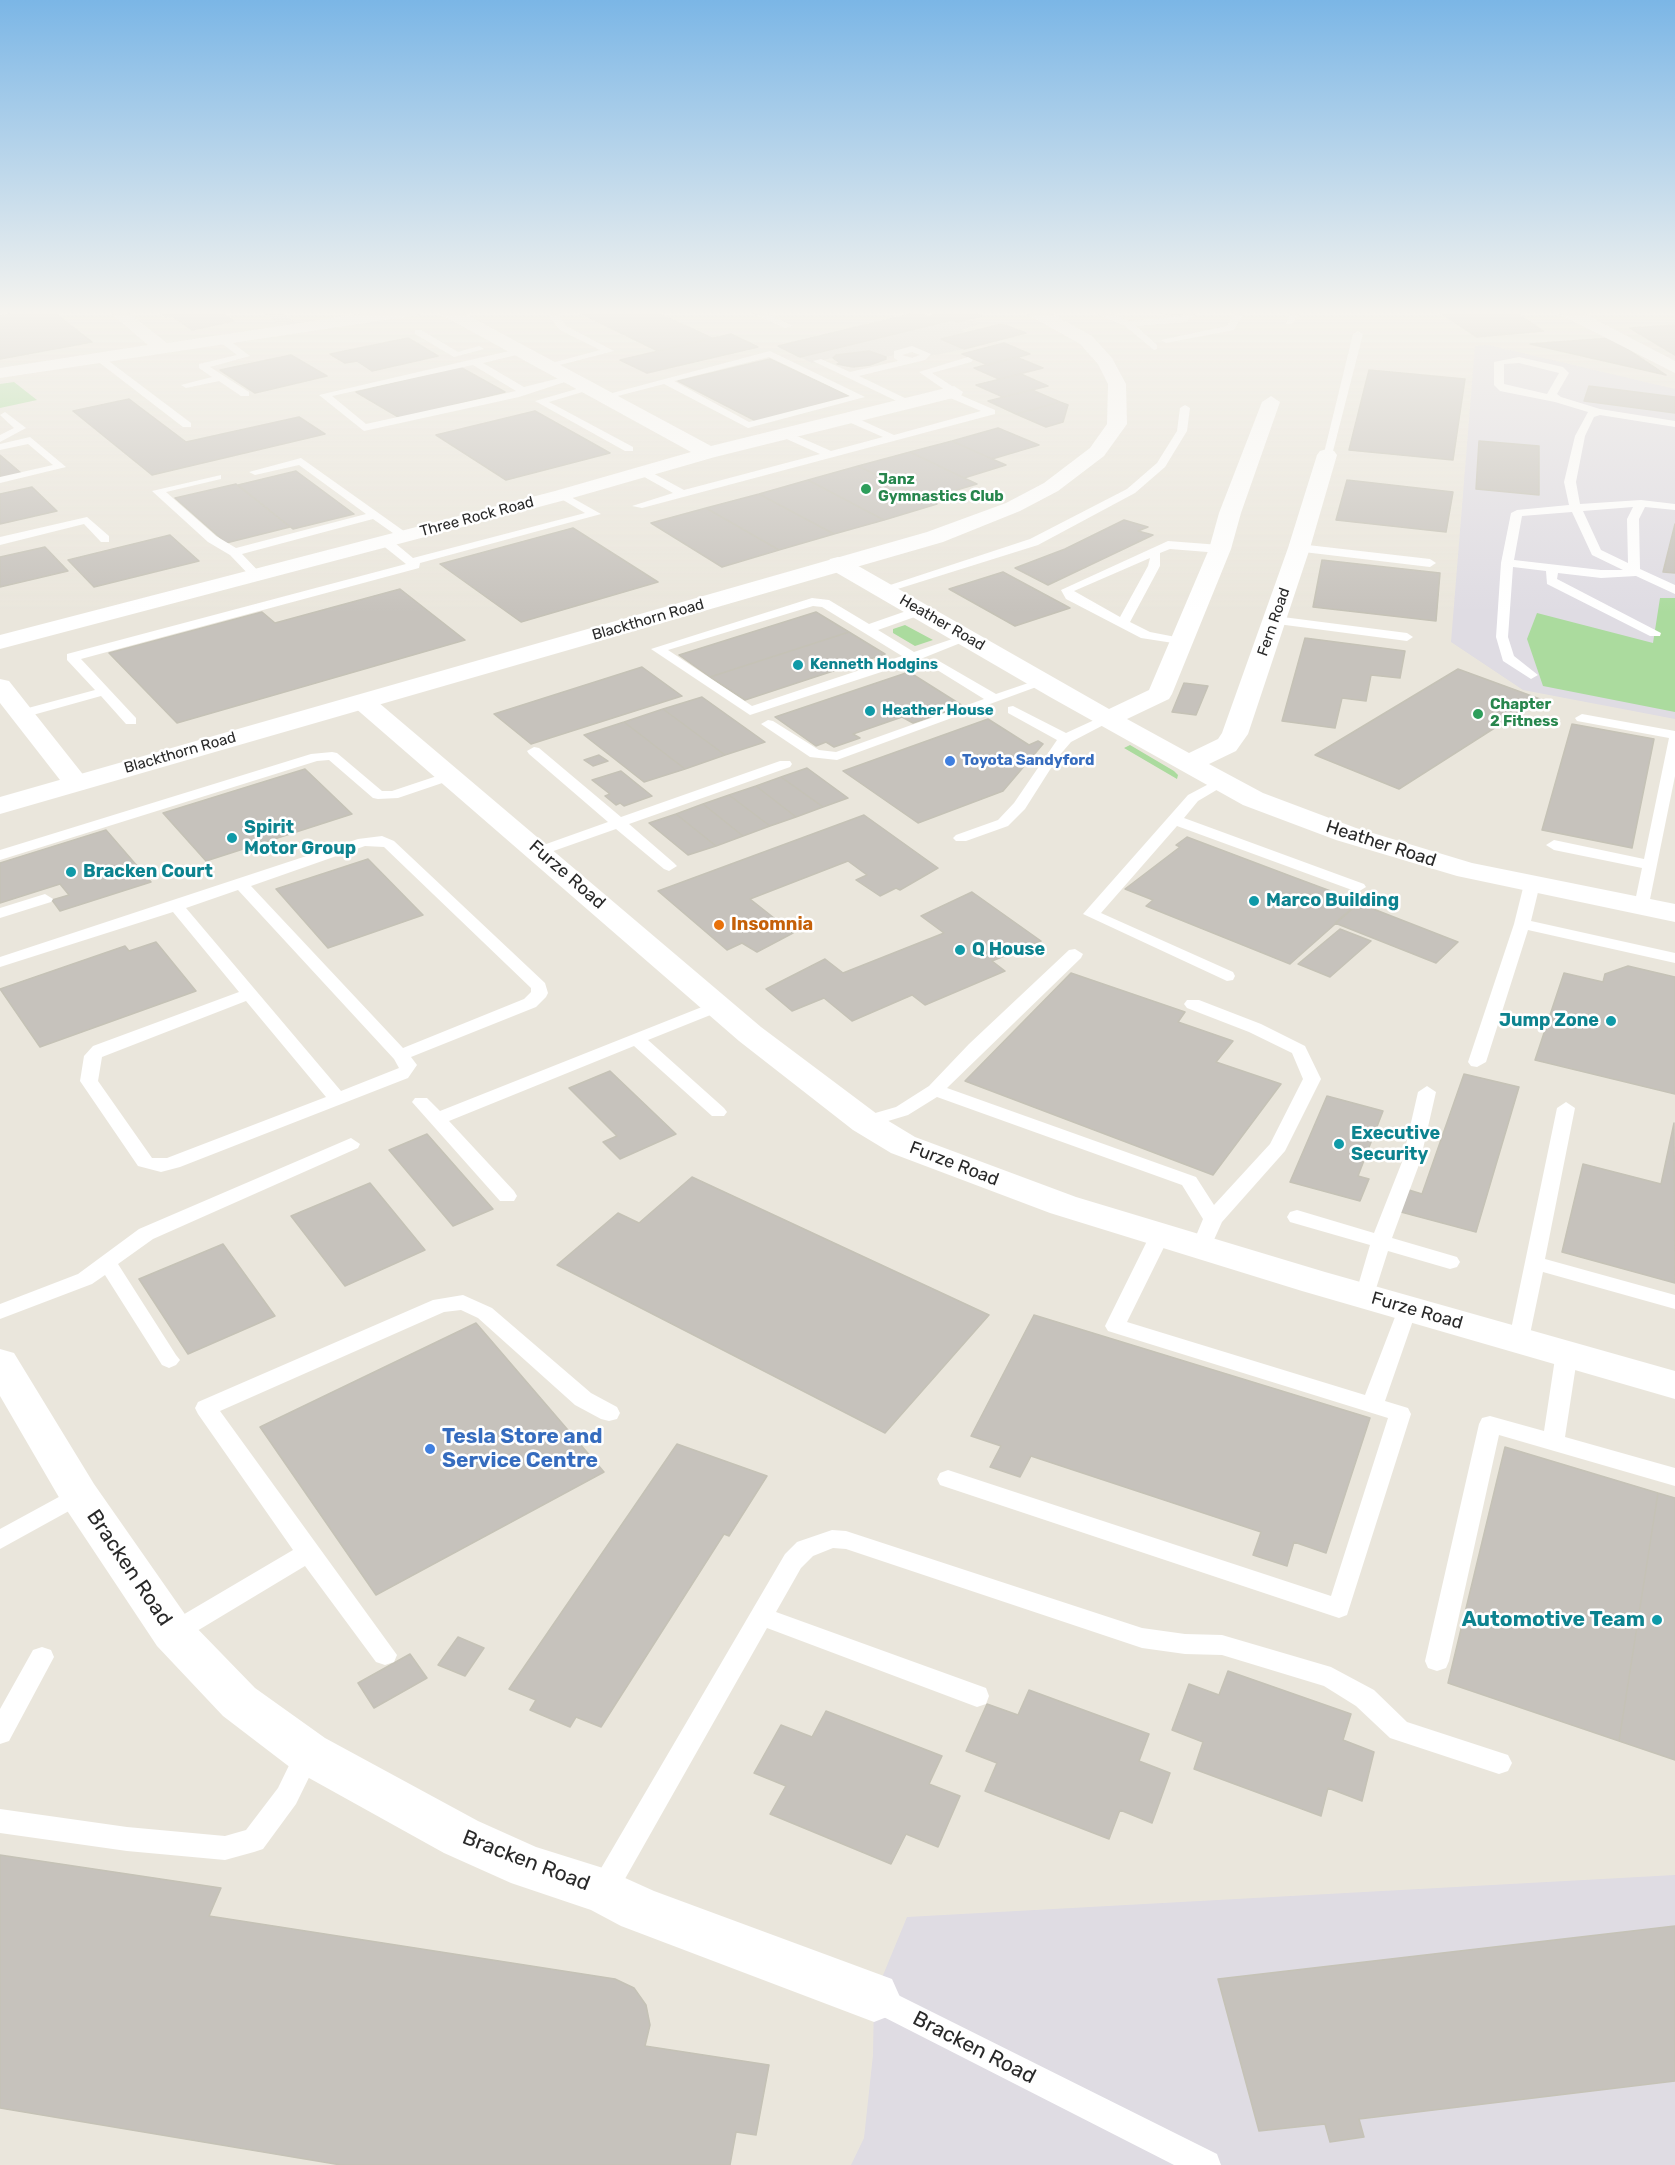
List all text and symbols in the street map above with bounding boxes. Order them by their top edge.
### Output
place label: Janz Gymnastics Club [878,471,1004,506]
marker: Janz Gymnastics Club [859,482,873,496]
street label: Three Rock Road [418,493,536,541]
street label: Fern Road [1254,586,1294,658]
street label: Heather Road [896,591,988,655]
street label: Blackthorn Road [590,595,706,645]
place label: Kenneth Hodgins [810,656,938,674]
marker: Kenneth Hodgins [791,658,805,672]
place label: Chapter 2 Fitness [1490,696,1559,731]
place label: Heather House [882,702,994,720]
marker: Heather House [863,704,877,718]
marker: Chapter 2 Fitness [1471,707,1485,721]
street label: Blackthorn Road [122,728,238,778]
place label: Toyota Sandyford [962,752,1095,770]
marker: Toyota Sandyford [943,754,957,768]
street label: Heather Road [1323,816,1439,872]
place label: Spirit Motor Group [244,817,356,860]
marker: Spirit Motor Group [225,831,239,845]
street label: Furze Road [524,836,610,914]
place label: Bracken Court [83,861,213,883]
marker: Bracken Court [64,865,78,879]
place label: Marco Building [1266,890,1399,912]
marker: Marco Building [1247,894,1261,908]
place label: Insomnia [731,914,813,936]
marker: Insomnia [712,918,726,932]
place label: Q House [972,939,1045,961]
marker: Q House [953,943,967,957]
place label: Jump Zone [1499,1010,1599,1032]
marker: Jump Zone [1604,1014,1618,1028]
place label: Executive Security [1351,1123,1440,1166]
street label: Furze Road [906,1137,1002,1191]
marker: Executive Security [1332,1137,1346,1151]
street label: Furze Road [1369,1288,1465,1334]
place label: Tesla Store and Service Centre [442,1424,602,1474]
marker: Tesla Store and Service Centre [423,1442,437,1456]
street label: Bracken Road [81,1505,177,1631]
place label: Automotive Team [1462,1607,1645,1633]
marker: Automotive Team [1650,1613,1664,1627]
street label: Bracken Road [459,1825,593,1897]
street label: Bracken Road [908,2006,1040,2090]

